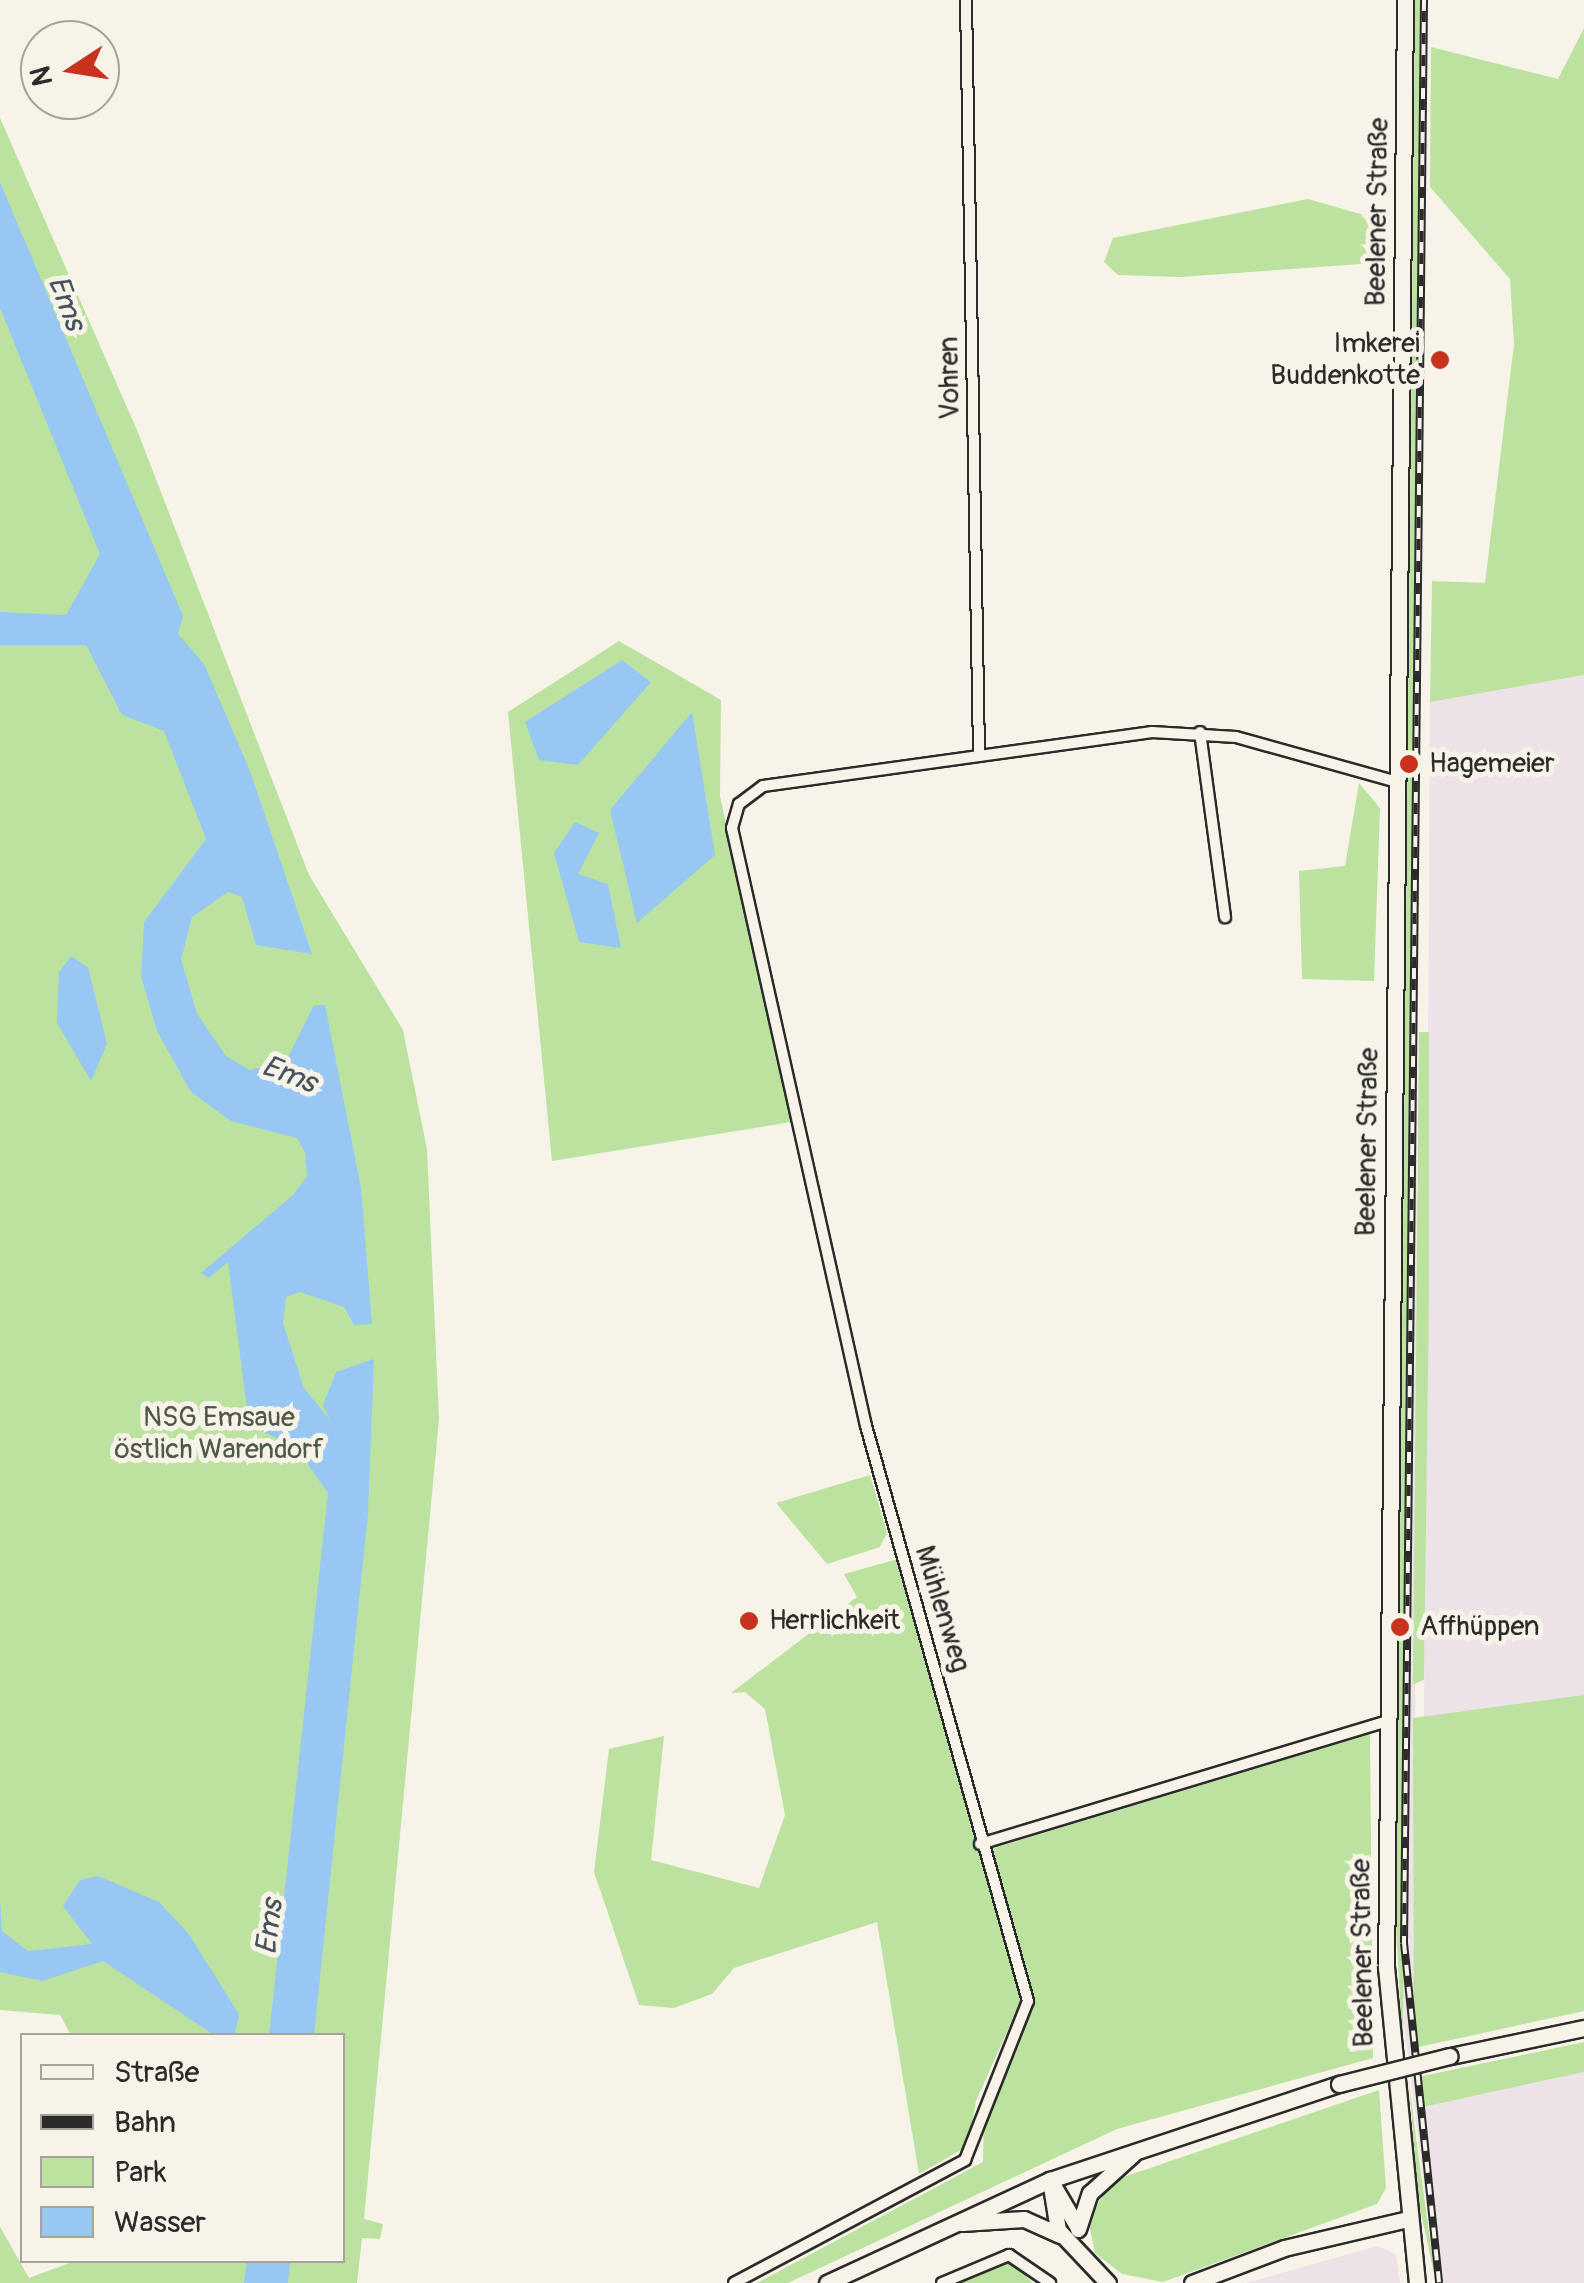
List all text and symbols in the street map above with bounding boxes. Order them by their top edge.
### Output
north arrow [20,20,120,120]
text: N [23,63,61,89]
street label: Beelener Straße [1360,117,1396,307]
water label: Ems [39,271,93,335]
place label: Imkerei Buddenkotte [1270,327,1420,393]
street label: Vohren [932,336,968,420]
marker: Imkerei Buddenkotte [1429,349,1451,371]
place label: Hagemeier [1429,747,1555,781]
marker: Hagemeier [1398,753,1420,775]
street label: Beelener Straße [1350,1047,1386,1237]
water label: Ems [257,1048,321,1102]
park label: NSG Emsaue östlich Warendorf [114,1401,324,1467]
street label: Mühlenweg [907,1542,977,1676]
place label: Herrlichkeit [769,1604,900,1638]
marker: Herrlichkeit [738,1610,760,1632]
place label: Affhüppen [1420,1610,1540,1644]
marker: Affhüppen [1389,1616,1411,1638]
street label: Beelener Straße [1345,1858,1381,2048]
water label: Ems [249,1897,291,1957]
legend [20,2033,345,2263]
text: Straße [114,2054,199,2091]
text: Bahn [114,2104,176,2141]
text: Park [114,2154,167,2191]
text: Wasser [114,2204,206,2241]

